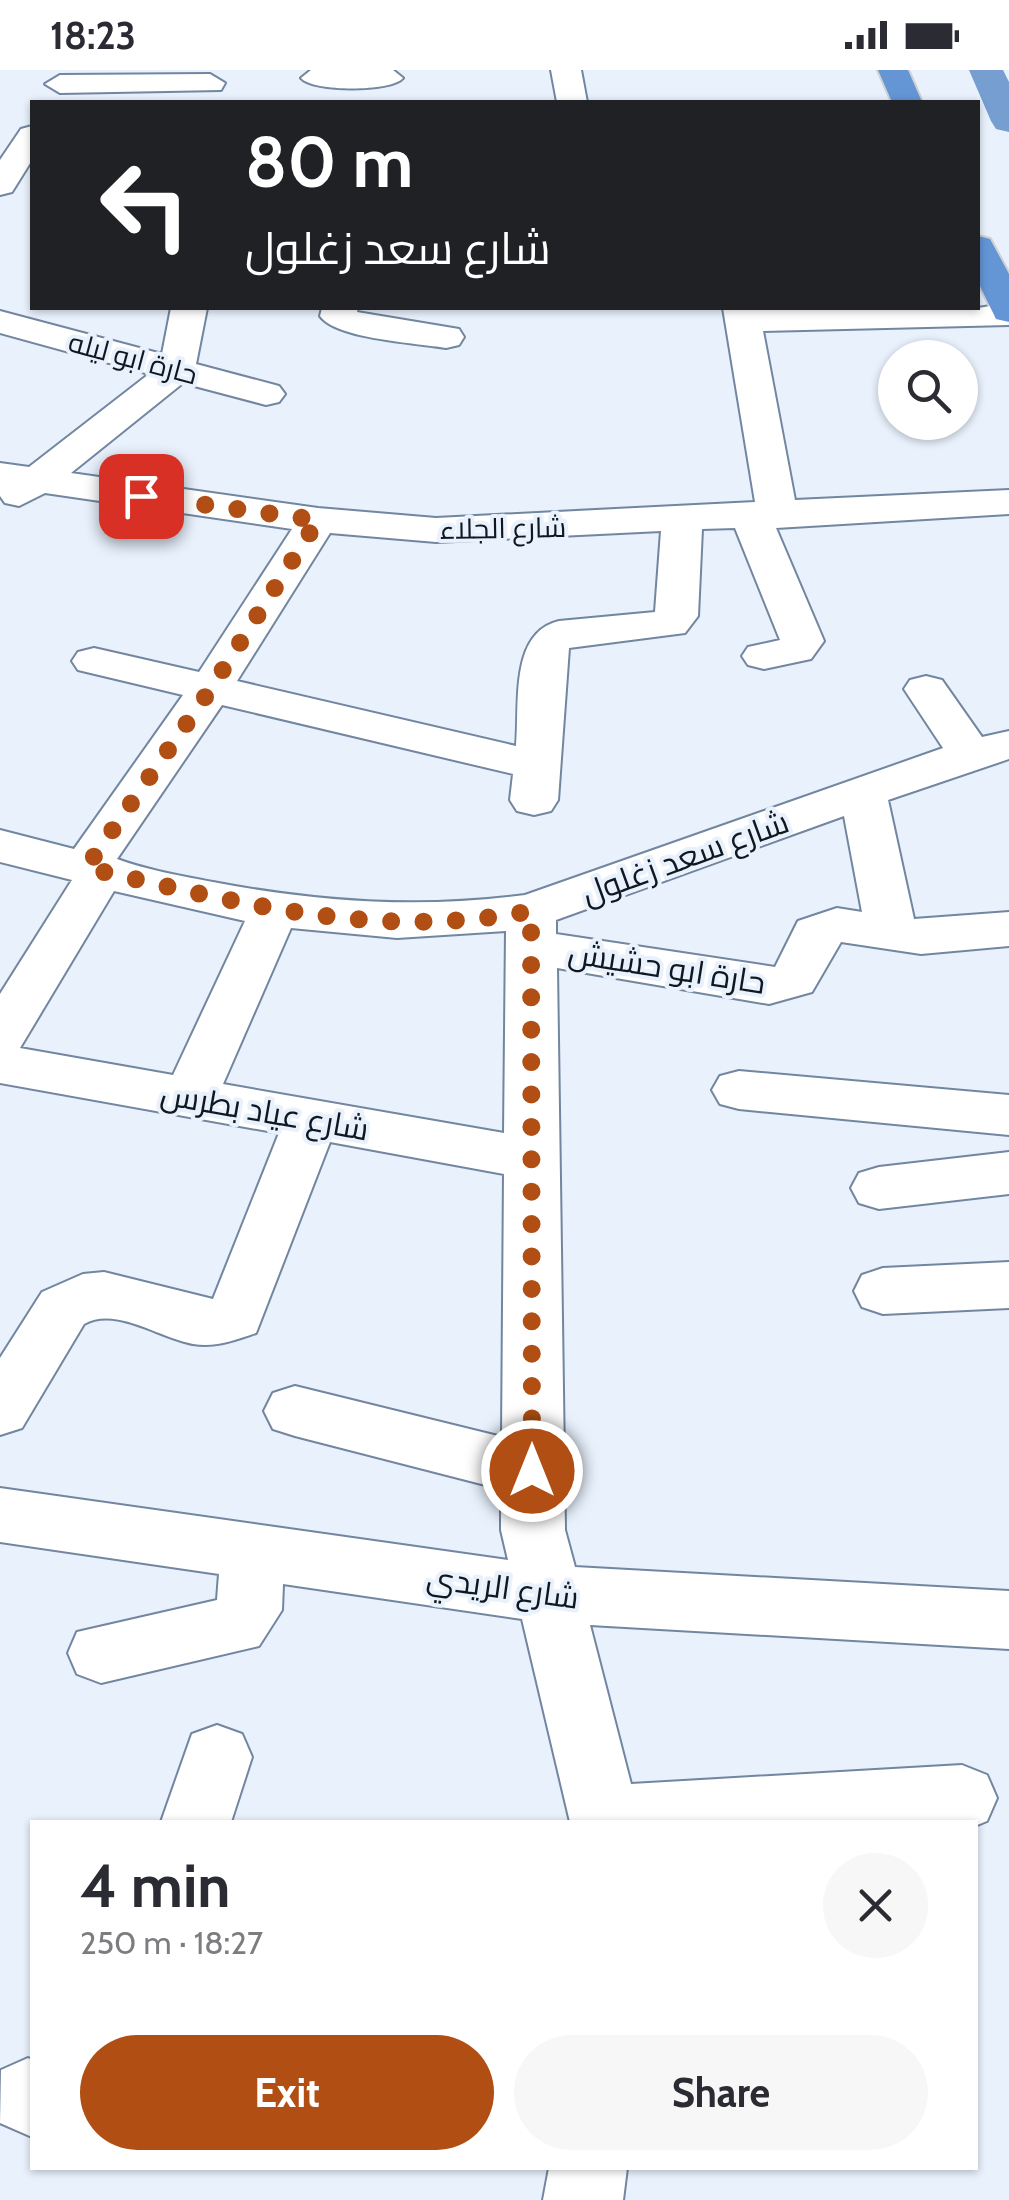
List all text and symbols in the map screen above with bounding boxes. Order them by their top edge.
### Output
text: 18:23 [50,12,136,59]
text: 80 m [245,119,413,205]
icon: left [80,140,210,270]
text: شارع سعد زغلول [245,221,551,275]
street label: حارة ابو ليله [65,324,201,392]
map controls [878,340,978,440]
button: search [878,340,978,440]
pin [99,454,184,539]
icon: arrive [114,469,169,524]
street label: شارع الجلاء [439,510,567,548]
street label: شارع سعد زغلول [576,802,795,915]
street label: حارة ابو حشيش [566,932,768,1002]
street label: شارع عياد بطرس [157,1074,372,1151]
position arrow [480,1419,584,1523]
street label: شارع الريدي [424,1557,582,1623]
text: 4 min [80,1849,230,1922]
button: close [823,1853,928,1958]
text: 250 m · 18:27 [80,1923,263,1962]
button: Exit [80,2035,494,2150]
button: Share [514,2035,928,2150]

